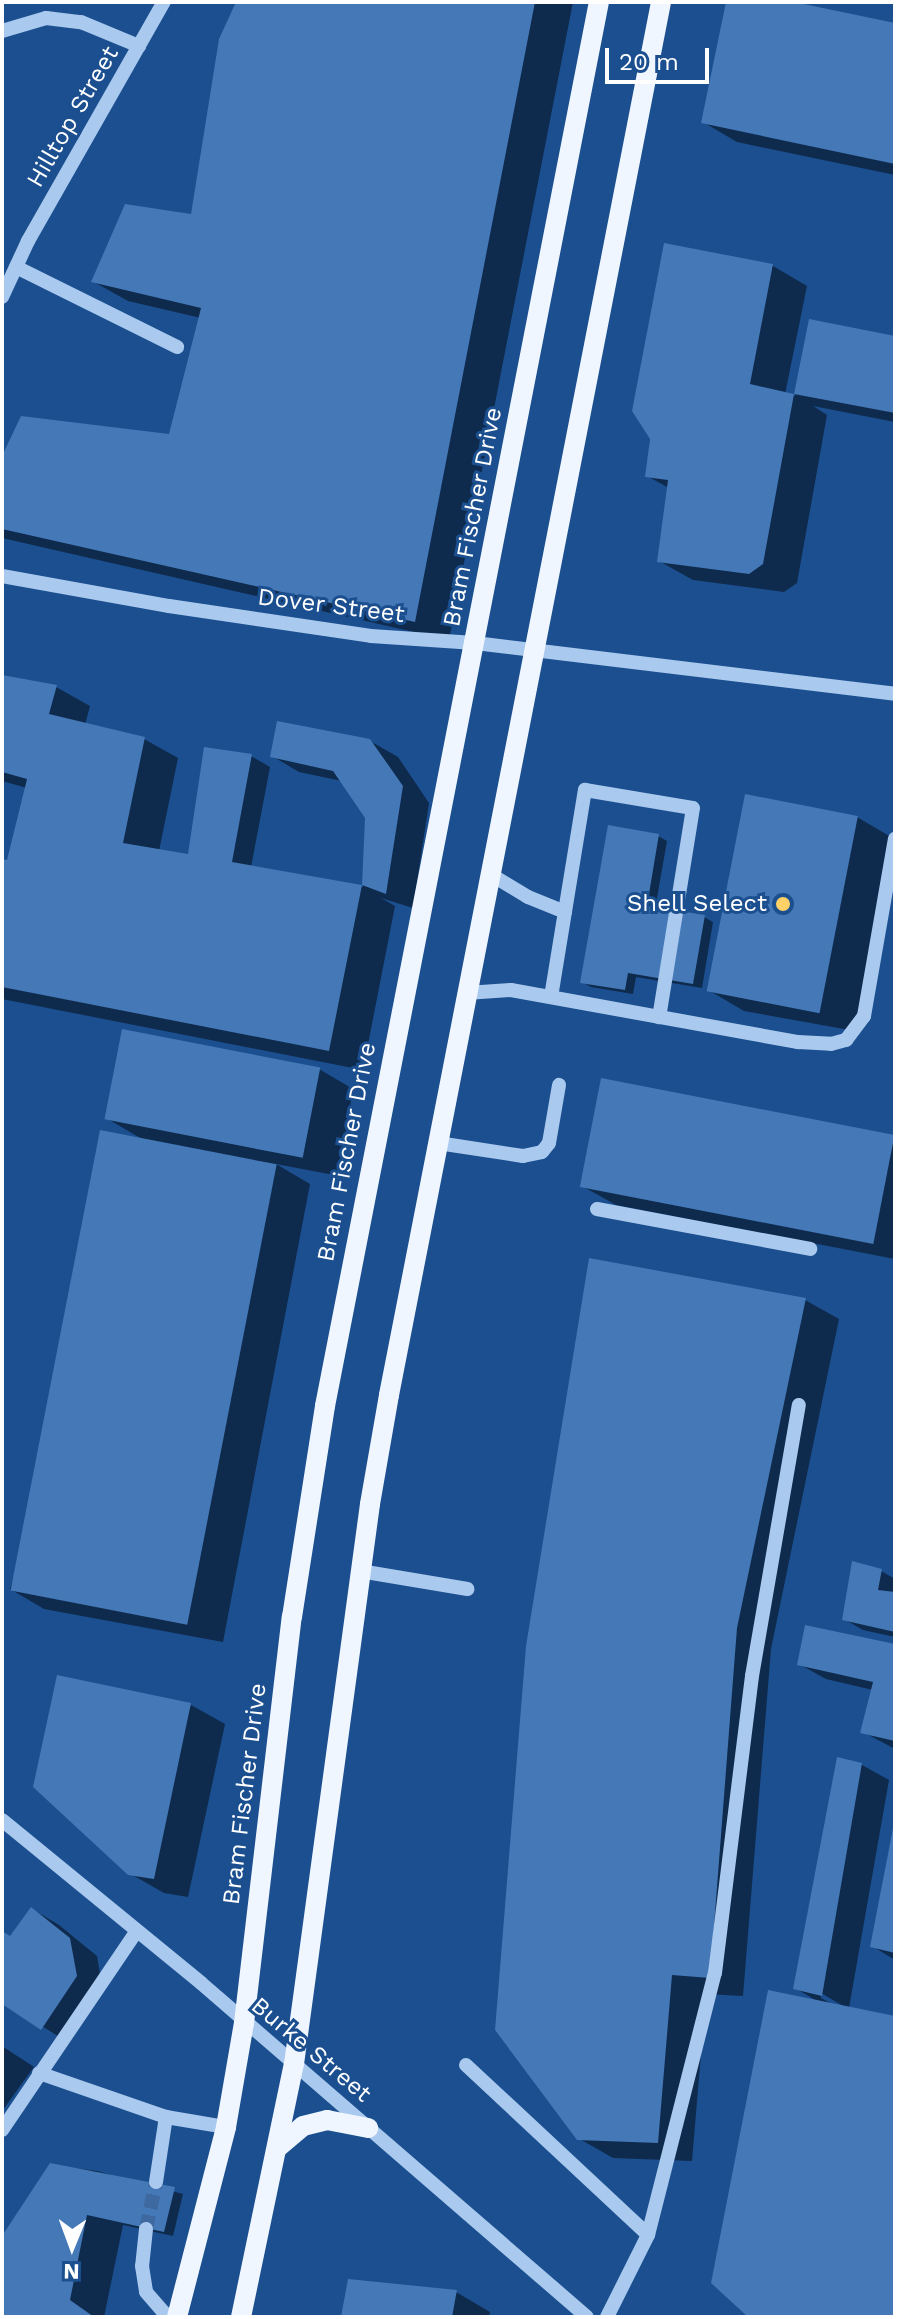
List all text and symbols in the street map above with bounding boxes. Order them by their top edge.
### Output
scale bar [609,32,713,82]
street label: Hilltop Street [21,41,125,193]
text: 20 m [619,48,679,76]
street label: Bram Fischer Drive [438,405,508,629]
street label: Dover Street [256,583,406,629]
place label: Shell Select [626,890,767,918]
marker: Shell Select [774,895,792,913]
street label: Bram Fischer Drive [312,1040,382,1264]
street label: Bram Fischer Drive [217,1681,273,1907]
street label: Burke Street [245,1991,377,2109]
north arrow [32,2207,112,2287]
text: N [63,2259,80,2284]

